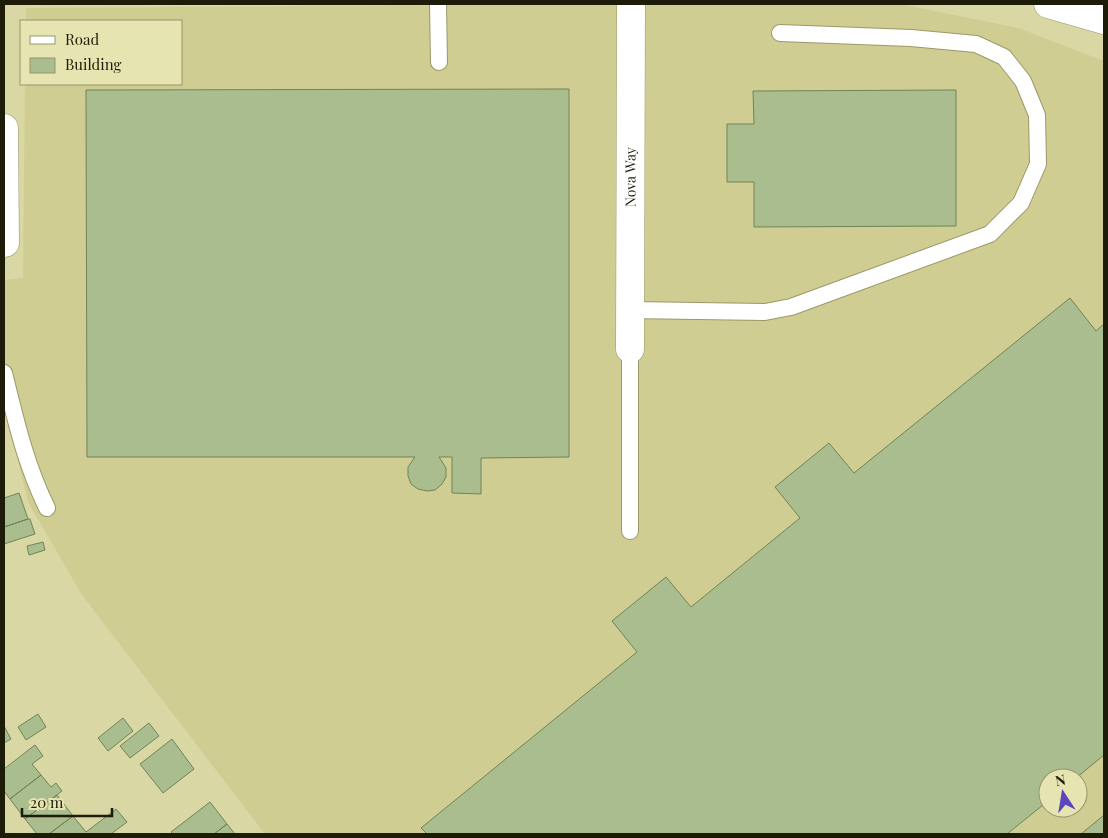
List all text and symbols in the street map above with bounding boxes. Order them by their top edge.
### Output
legend [20,20,182,85]
text: Road [65,29,99,49]
text: Building [65,54,122,74]
street label: Nova Way [620,147,640,207]
north arrow [1038,768,1088,818]
text: N [1053,769,1067,790]
scale bar [22,786,112,818]
text: 20 m [30,792,64,812]

